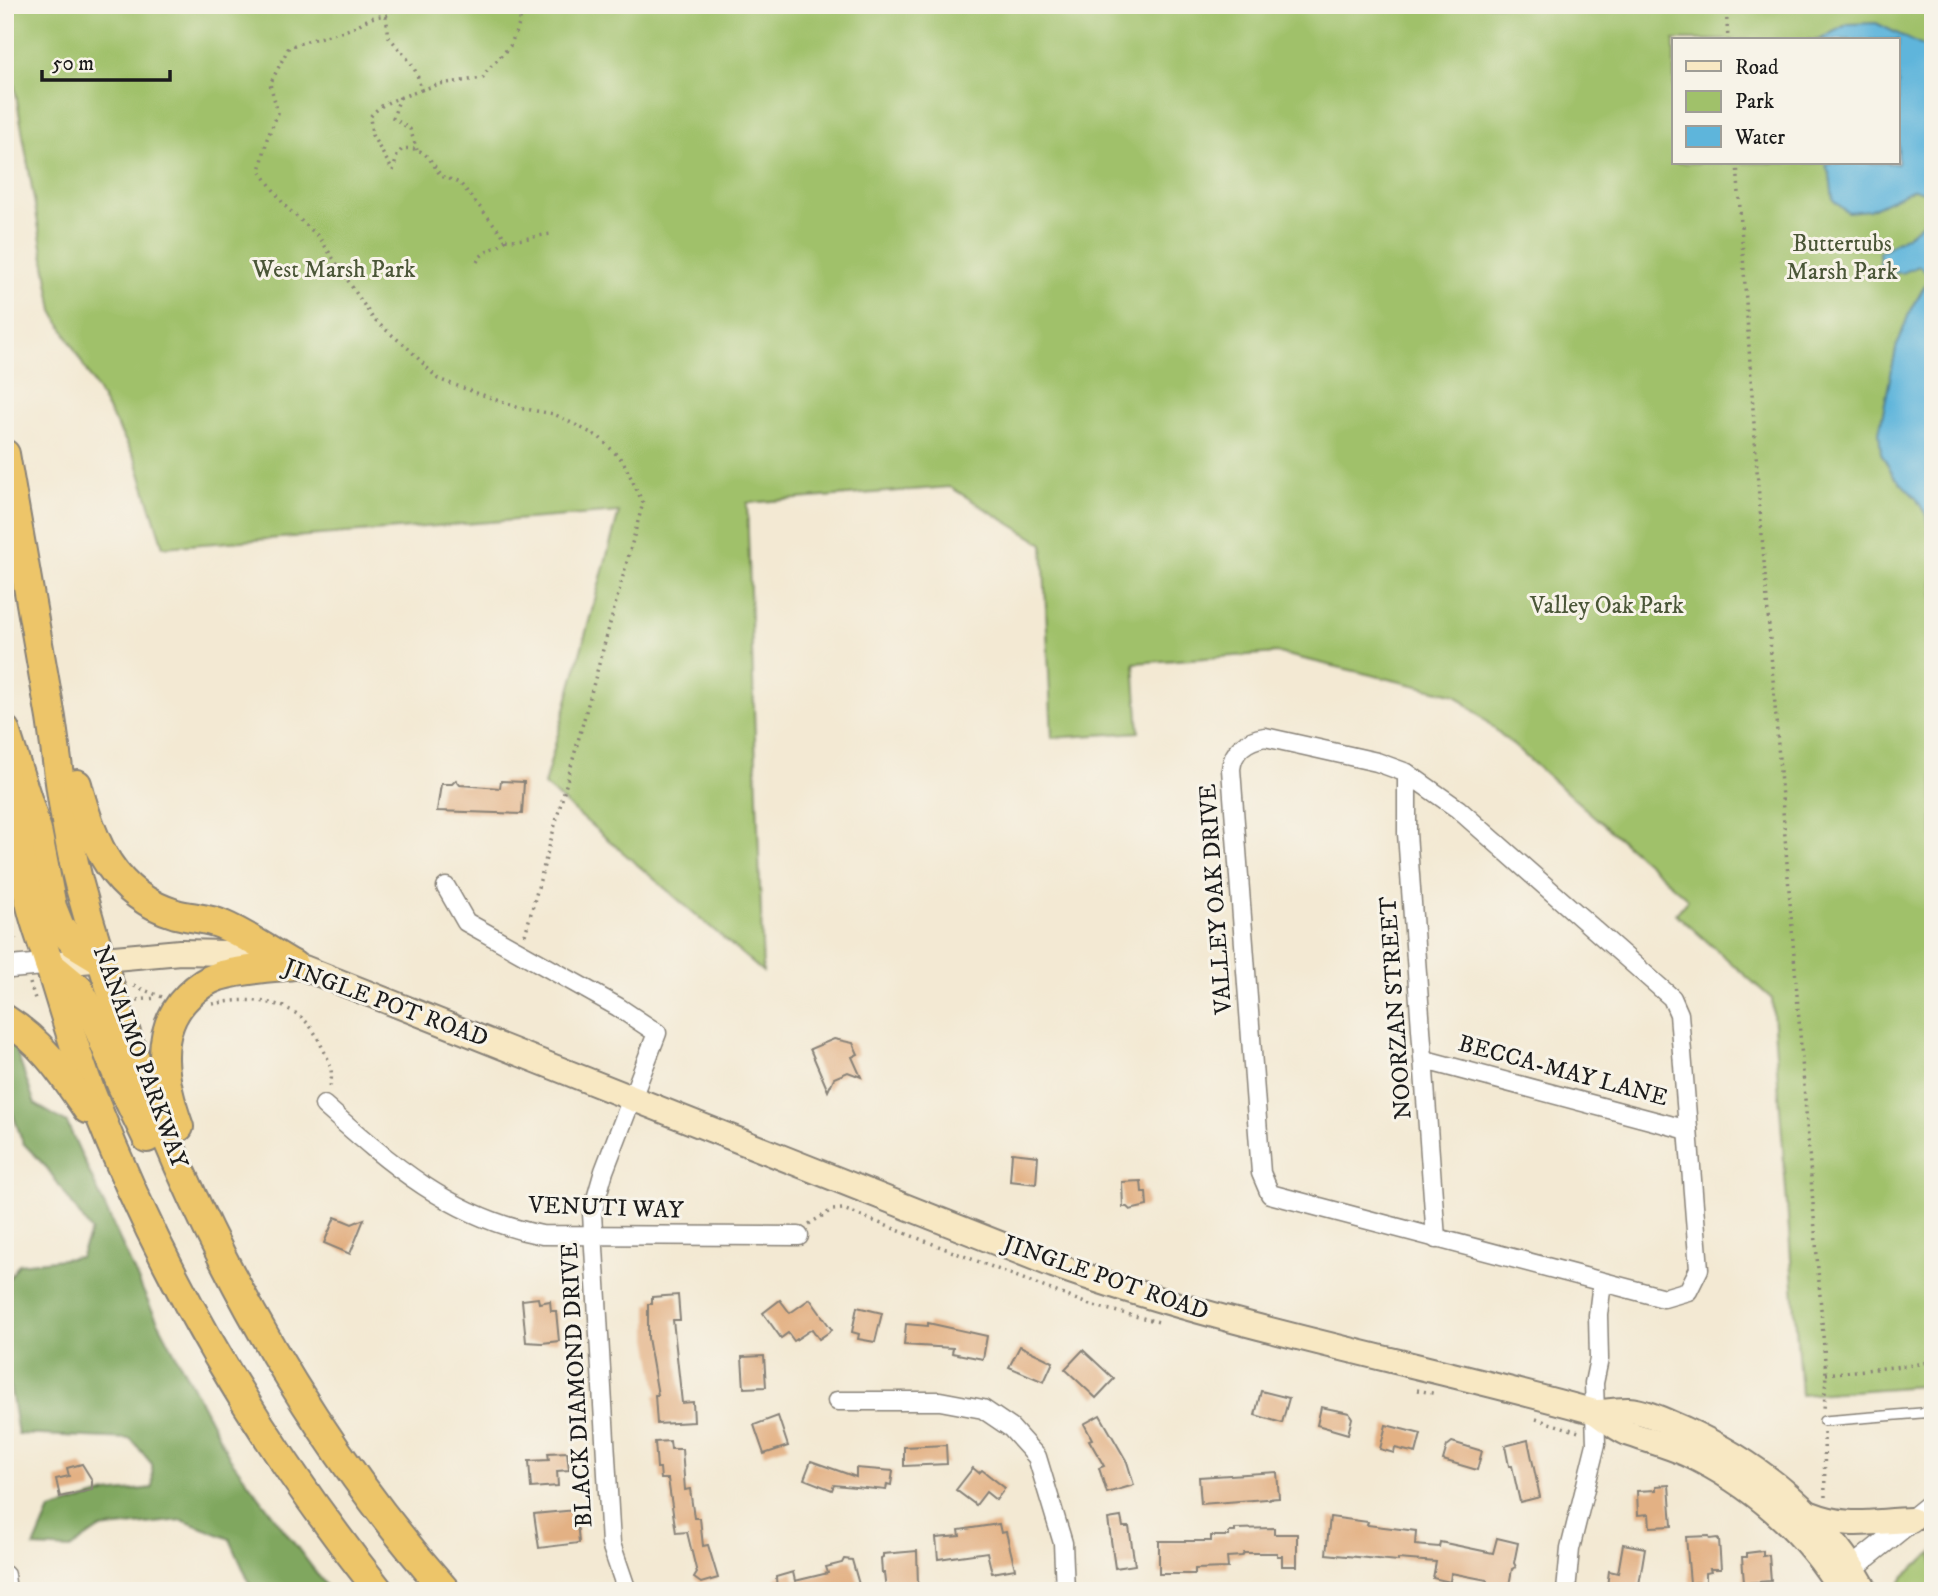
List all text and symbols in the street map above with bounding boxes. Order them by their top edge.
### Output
scale bar [42,38,170,82]
legend [1672,38,1899,164]
text: 50 m [52,51,94,77]
text: Road [1735,55,1779,81]
text: Park [1735,89,1775,115]
text: Water [1734,125,1785,151]
park label: Buttertubs Marsh Park [1786,229,1898,287]
park label: West Marsh Park [251,255,416,285]
park label: Valley Oak Park [1529,591,1684,621]
street label: VALLEY OAK DRIVE [1193,783,1239,1016]
street label: NOORZAN STREET [1373,895,1419,1121]
street label: NANAIMO PARKWAY [86,941,195,1173]
street label: JINGLE POT ROAD [278,951,492,1054]
street label: BECCA-MAY LANE [1455,1029,1671,1113]
street label: VENUTI WAY [527,1190,685,1226]
street label: JINGLE POT ROAD [997,1228,1213,1327]
street label: BLACK DIAMOND DRIVE [555,1242,599,1528]

